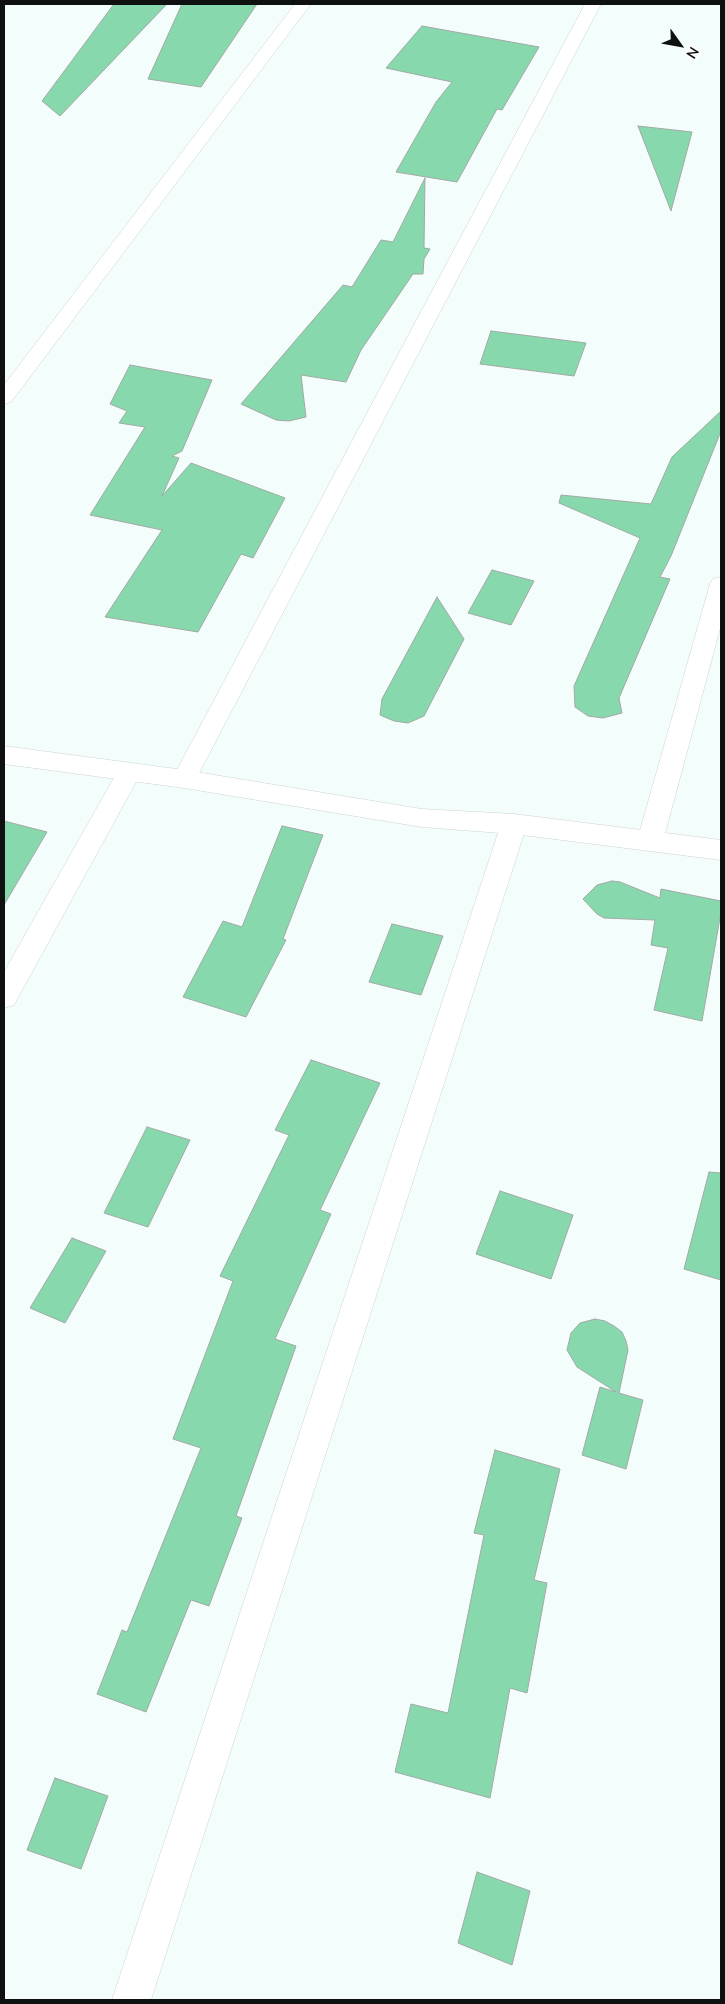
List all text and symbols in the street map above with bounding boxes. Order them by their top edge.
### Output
north arrow [655,20,705,70]
text: N [682,44,703,62]

